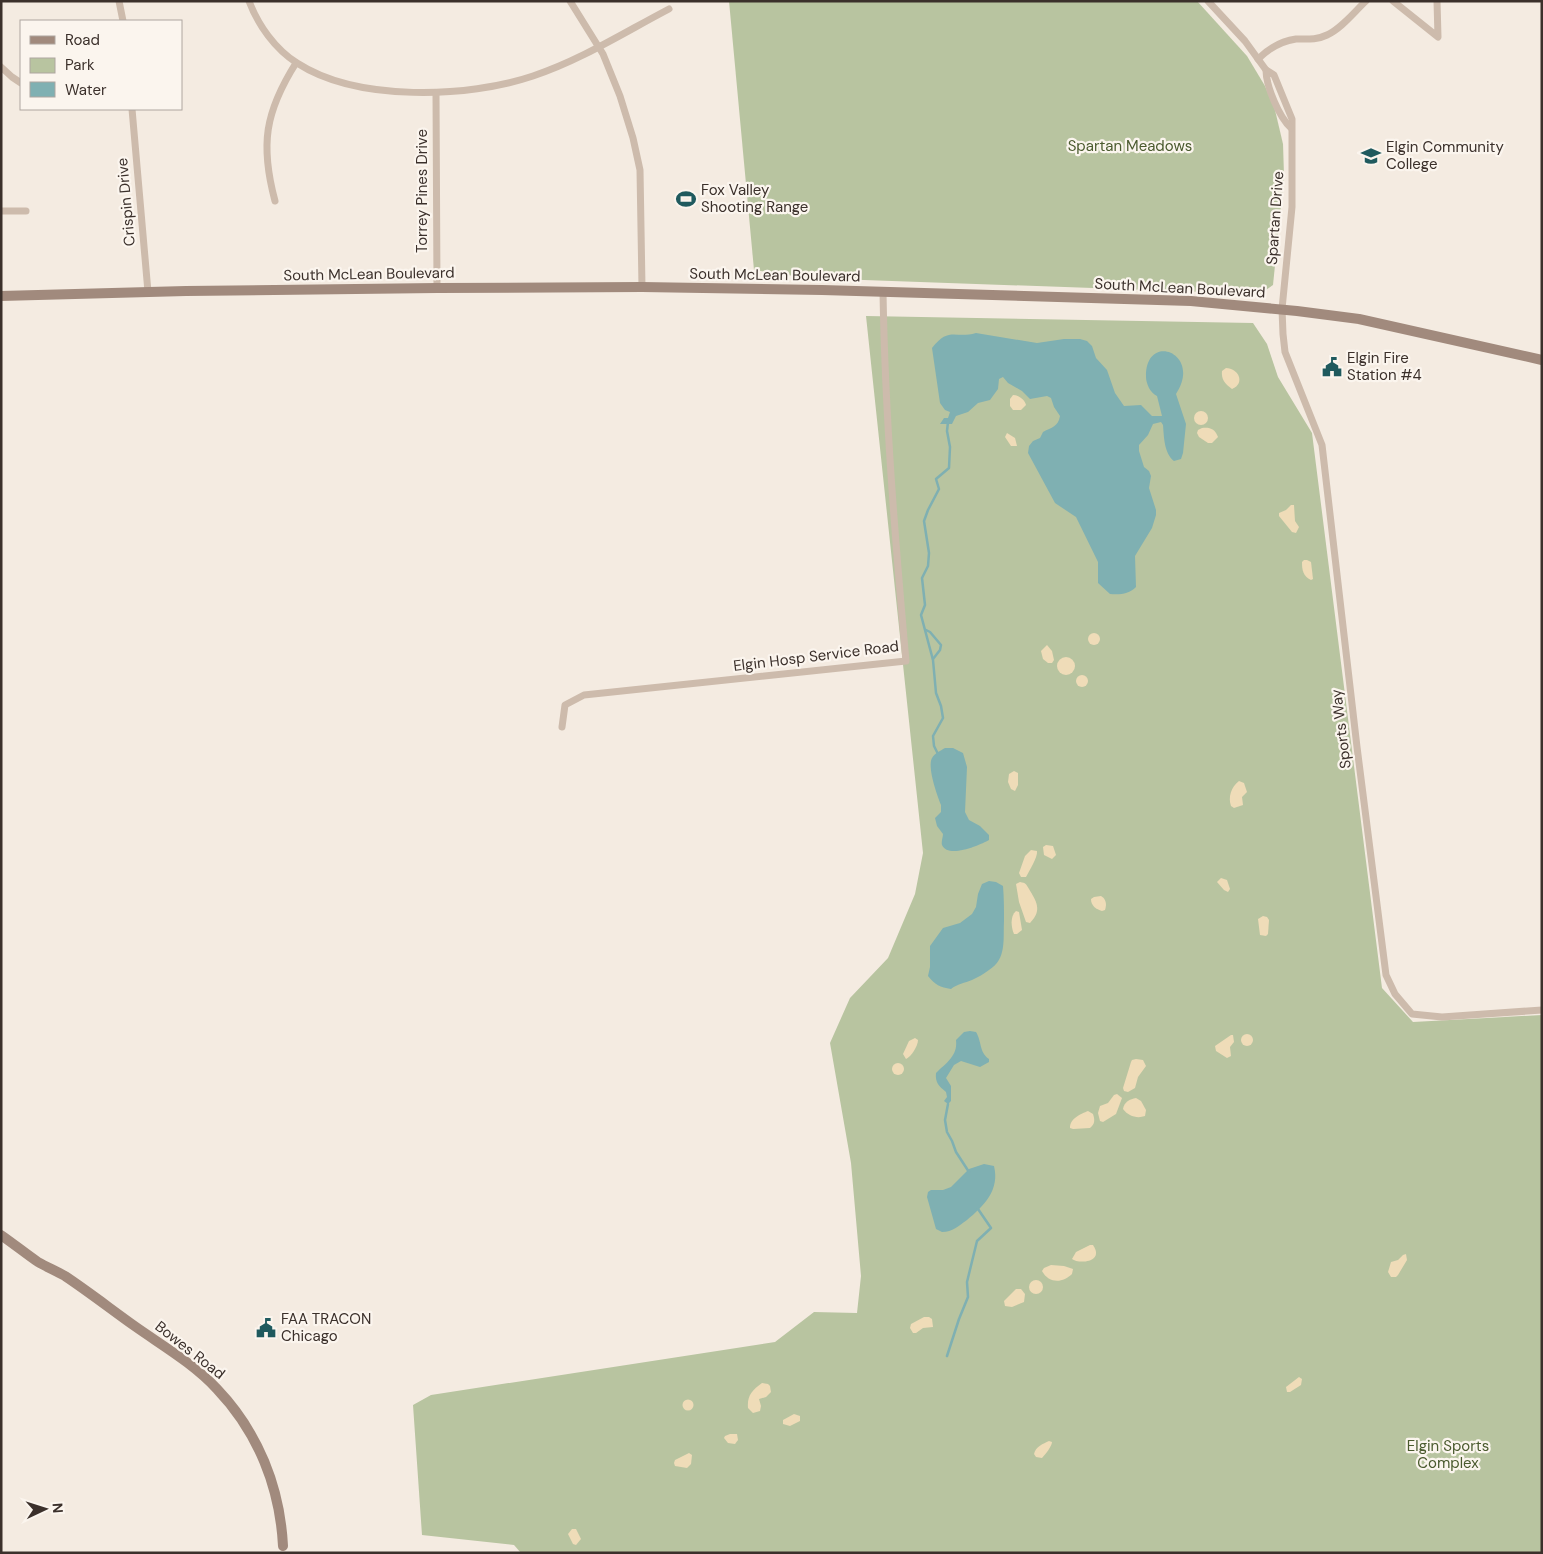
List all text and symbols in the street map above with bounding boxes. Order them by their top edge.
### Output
legend [20,20,182,110]
text: Road [65,30,100,50]
text: Park [65,55,95,75]
text: Water [65,80,107,100]
street label: Torrey Pines Drive [412,129,432,253]
park label: Spartan Meadows [1068,136,1192,156]
place label: Elgin Community College [1386,137,1504,174]
school or university icon: Elgin Community College [1360,145,1382,167]
street label: Crispin Drive [112,157,140,247]
street label: Spartan Drive [1262,170,1288,266]
place label: Fox Valley Shooting Range [701,180,808,217]
sports icon: Fox Valley Shooting Range [675,188,697,210]
street label: South McLean Boulevard [283,263,455,285]
street label: South McLean Boulevard [689,264,861,286]
street label: South McLean Boulevard [1094,274,1266,302]
place label: Elgin Fire Station #4 [1347,348,1422,385]
public building icon: Elgin Fire Station #4 [1321,356,1343,378]
street label: Elgin Hosp Service Road [732,636,900,676]
street label: Sports Way [1326,687,1356,770]
place label: FAA TRACON Chicago [281,1309,371,1346]
street label: Bowes Road [151,1316,229,1384]
public building icon: FAA TRACON Chicago [255,1317,277,1339]
park label: Elgin Sports Complex [1407,1436,1489,1473]
north arrow [20,1484,70,1534]
text: N [49,1502,67,1514]

